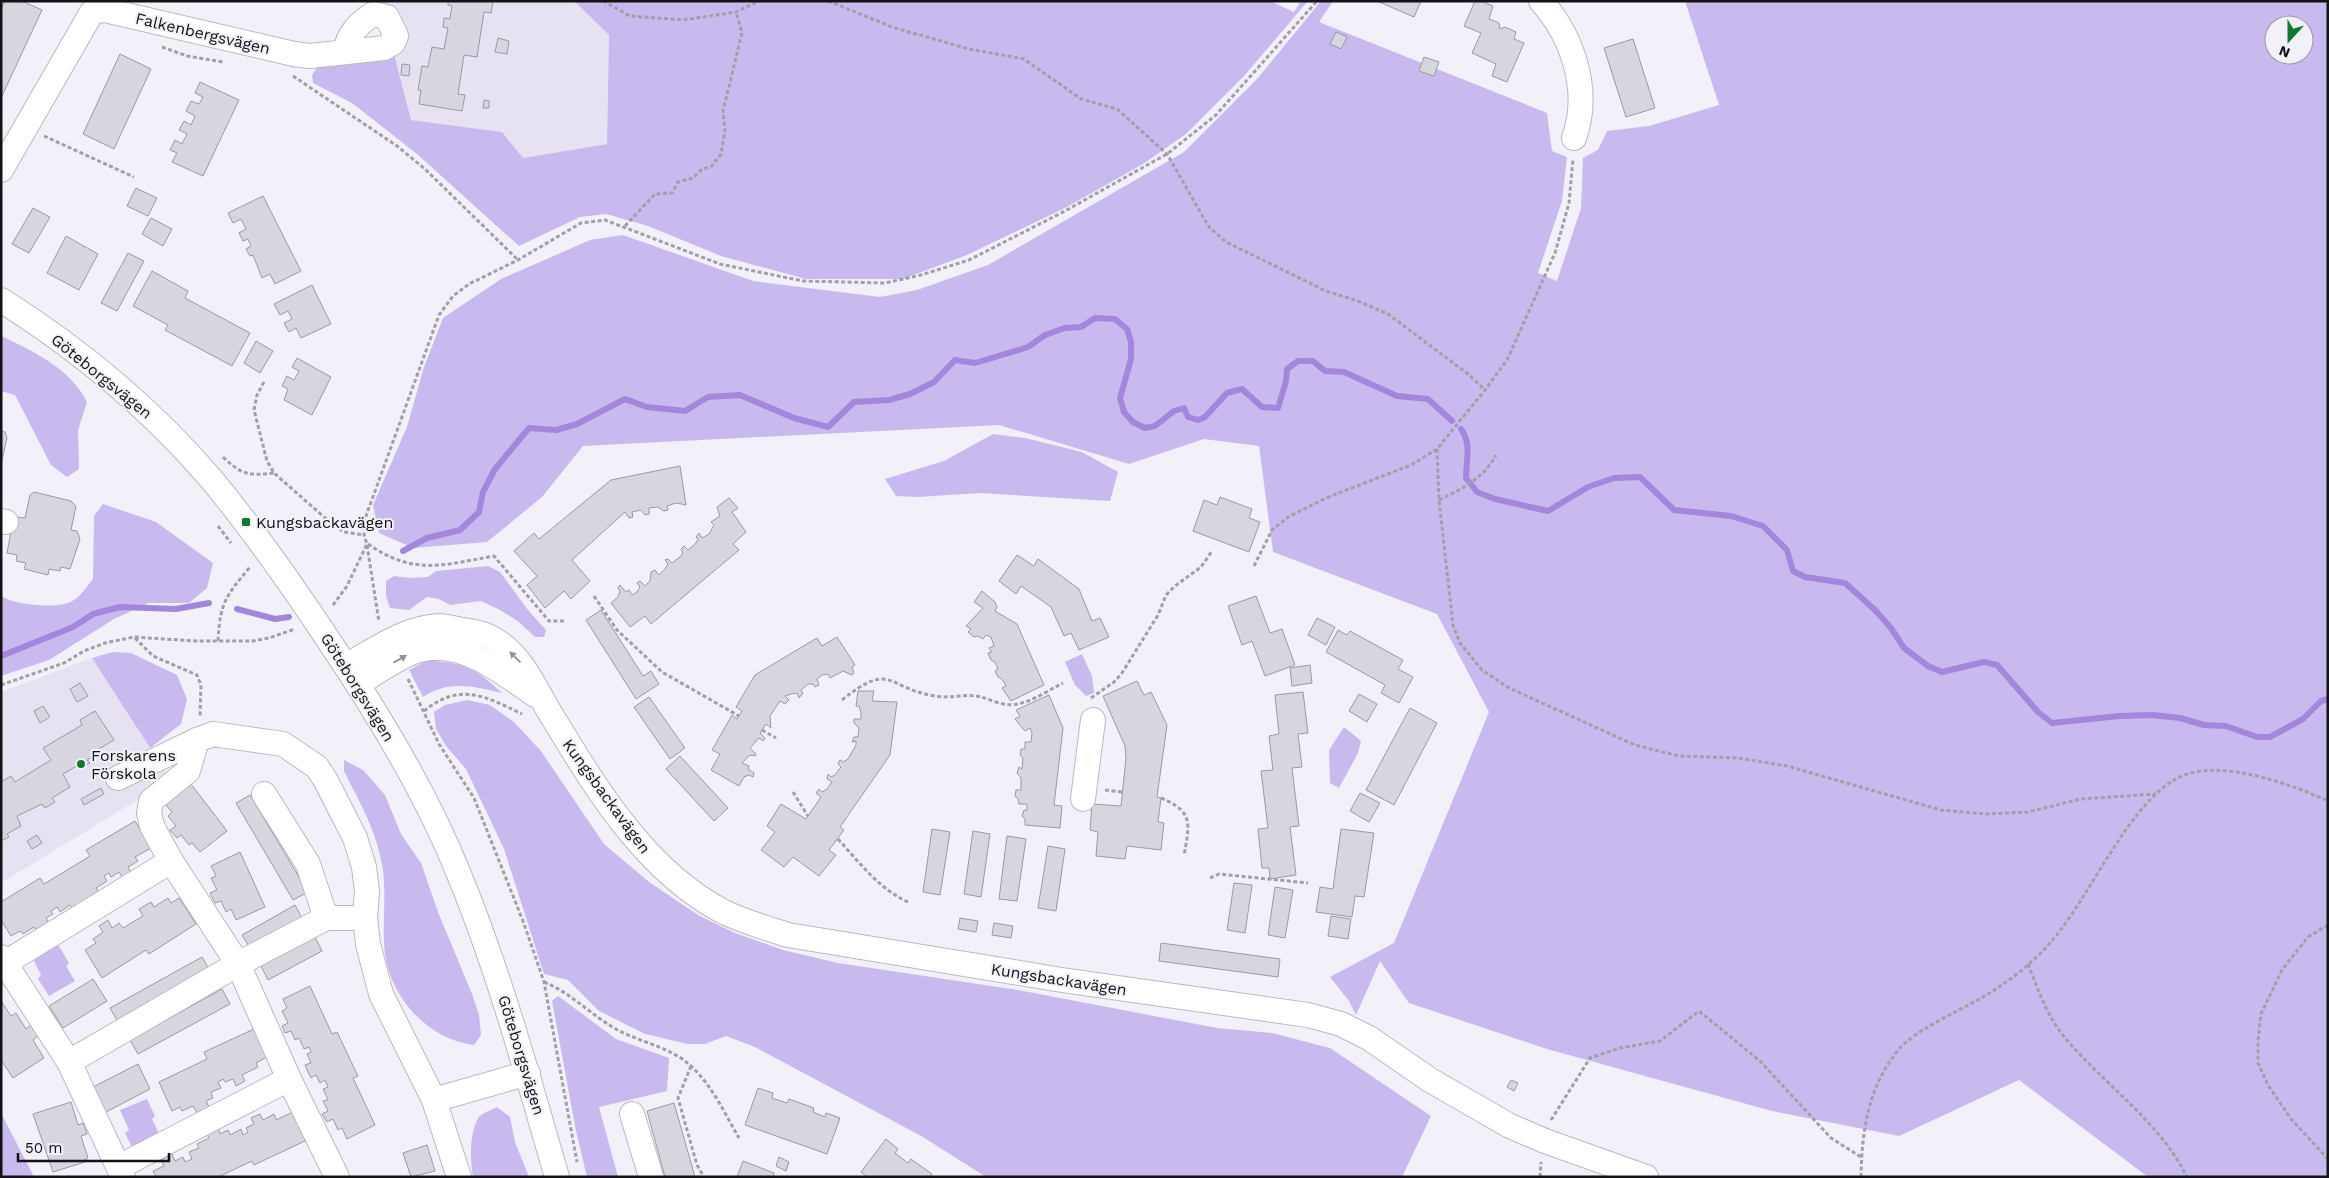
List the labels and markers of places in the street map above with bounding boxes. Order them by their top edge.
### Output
place label: Kungsbackavägen [256,513,393,532]
marker: Kungsbackavägen [240,516,252,528]
place label: Forskarens Förskola [91,746,176,783]
marker: Forskarens Förskola [75,758,87,770]

